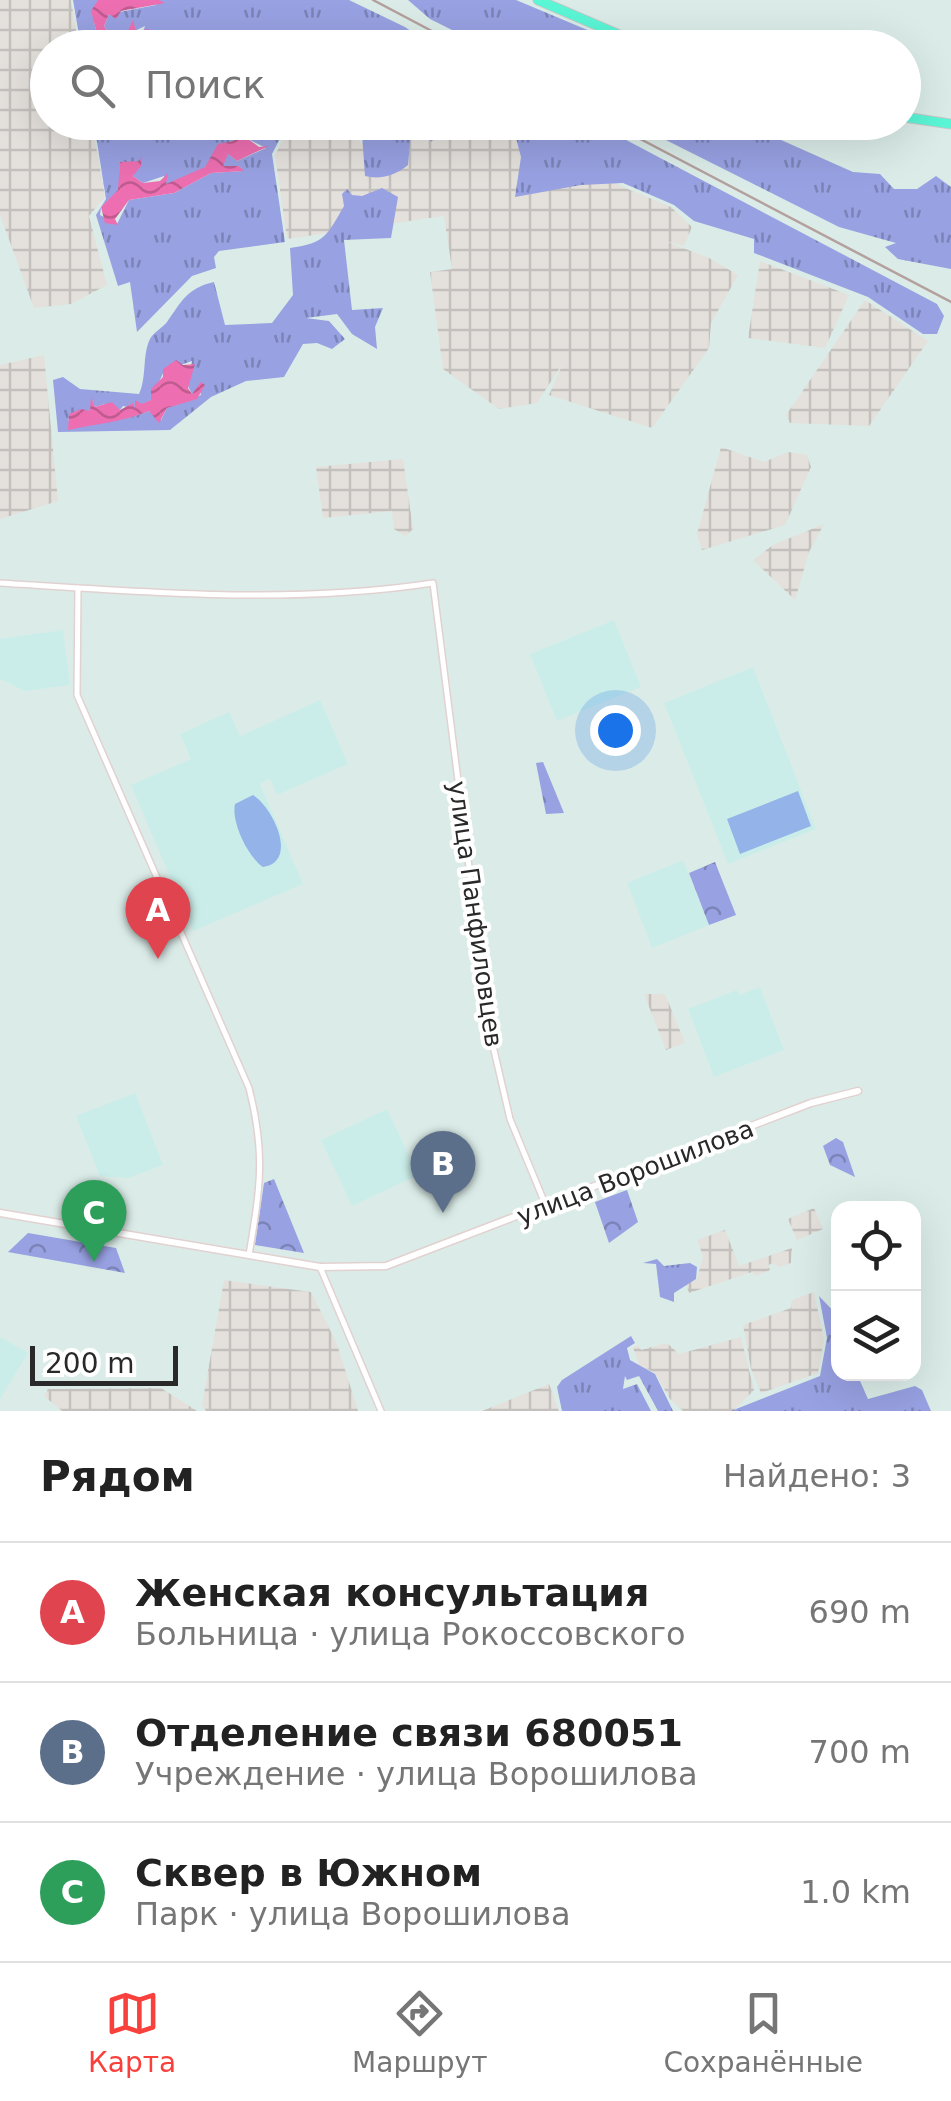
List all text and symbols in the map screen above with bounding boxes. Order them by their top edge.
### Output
search box [30,30,921,140]
icon: search [65,58,120,113]
text: Поиск [145,63,265,107]
your location [590,705,641,756]
street label: улица Панфиловцев [442,779,509,1049]
pin: A [126,876,190,959]
street label: улица Ворошилова [513,1114,758,1231]
pin: B [410,1130,476,1213]
pin: C [62,1180,126,1262]
map controls [831,1201,921,1381]
button: locate [831,1201,921,1291]
button: layers [831,1291,921,1381]
scale bar [30,1341,178,1386]
text: 200 m [45,1347,135,1380]
text: Рядом [40,1452,195,1501]
text: Найдено: 3 [723,1457,911,1495]
text: Женская консультация [135,1571,649,1615]
text: A [60,1593,85,1631]
text: 690 m [809,1593,911,1631]
text: Больница · улица Рокоссовского [135,1615,686,1653]
text: Отделение связи 680051 [135,1711,683,1755]
text: B [60,1733,85,1771]
text: 700 m [809,1733,911,1771]
text: Учреждение · улица Ворошилова [135,1755,698,1793]
text: Сквер в Южном [135,1851,482,1895]
text: C [61,1873,84,1911]
text: 1.0 km [800,1873,911,1911]
text: Парк · улица Ворошилова [135,1895,571,1933]
tab: Карта [88,1986,176,2079]
tab: Маршрут [352,1986,487,2079]
tab: Сохранённые [663,1986,863,2079]

